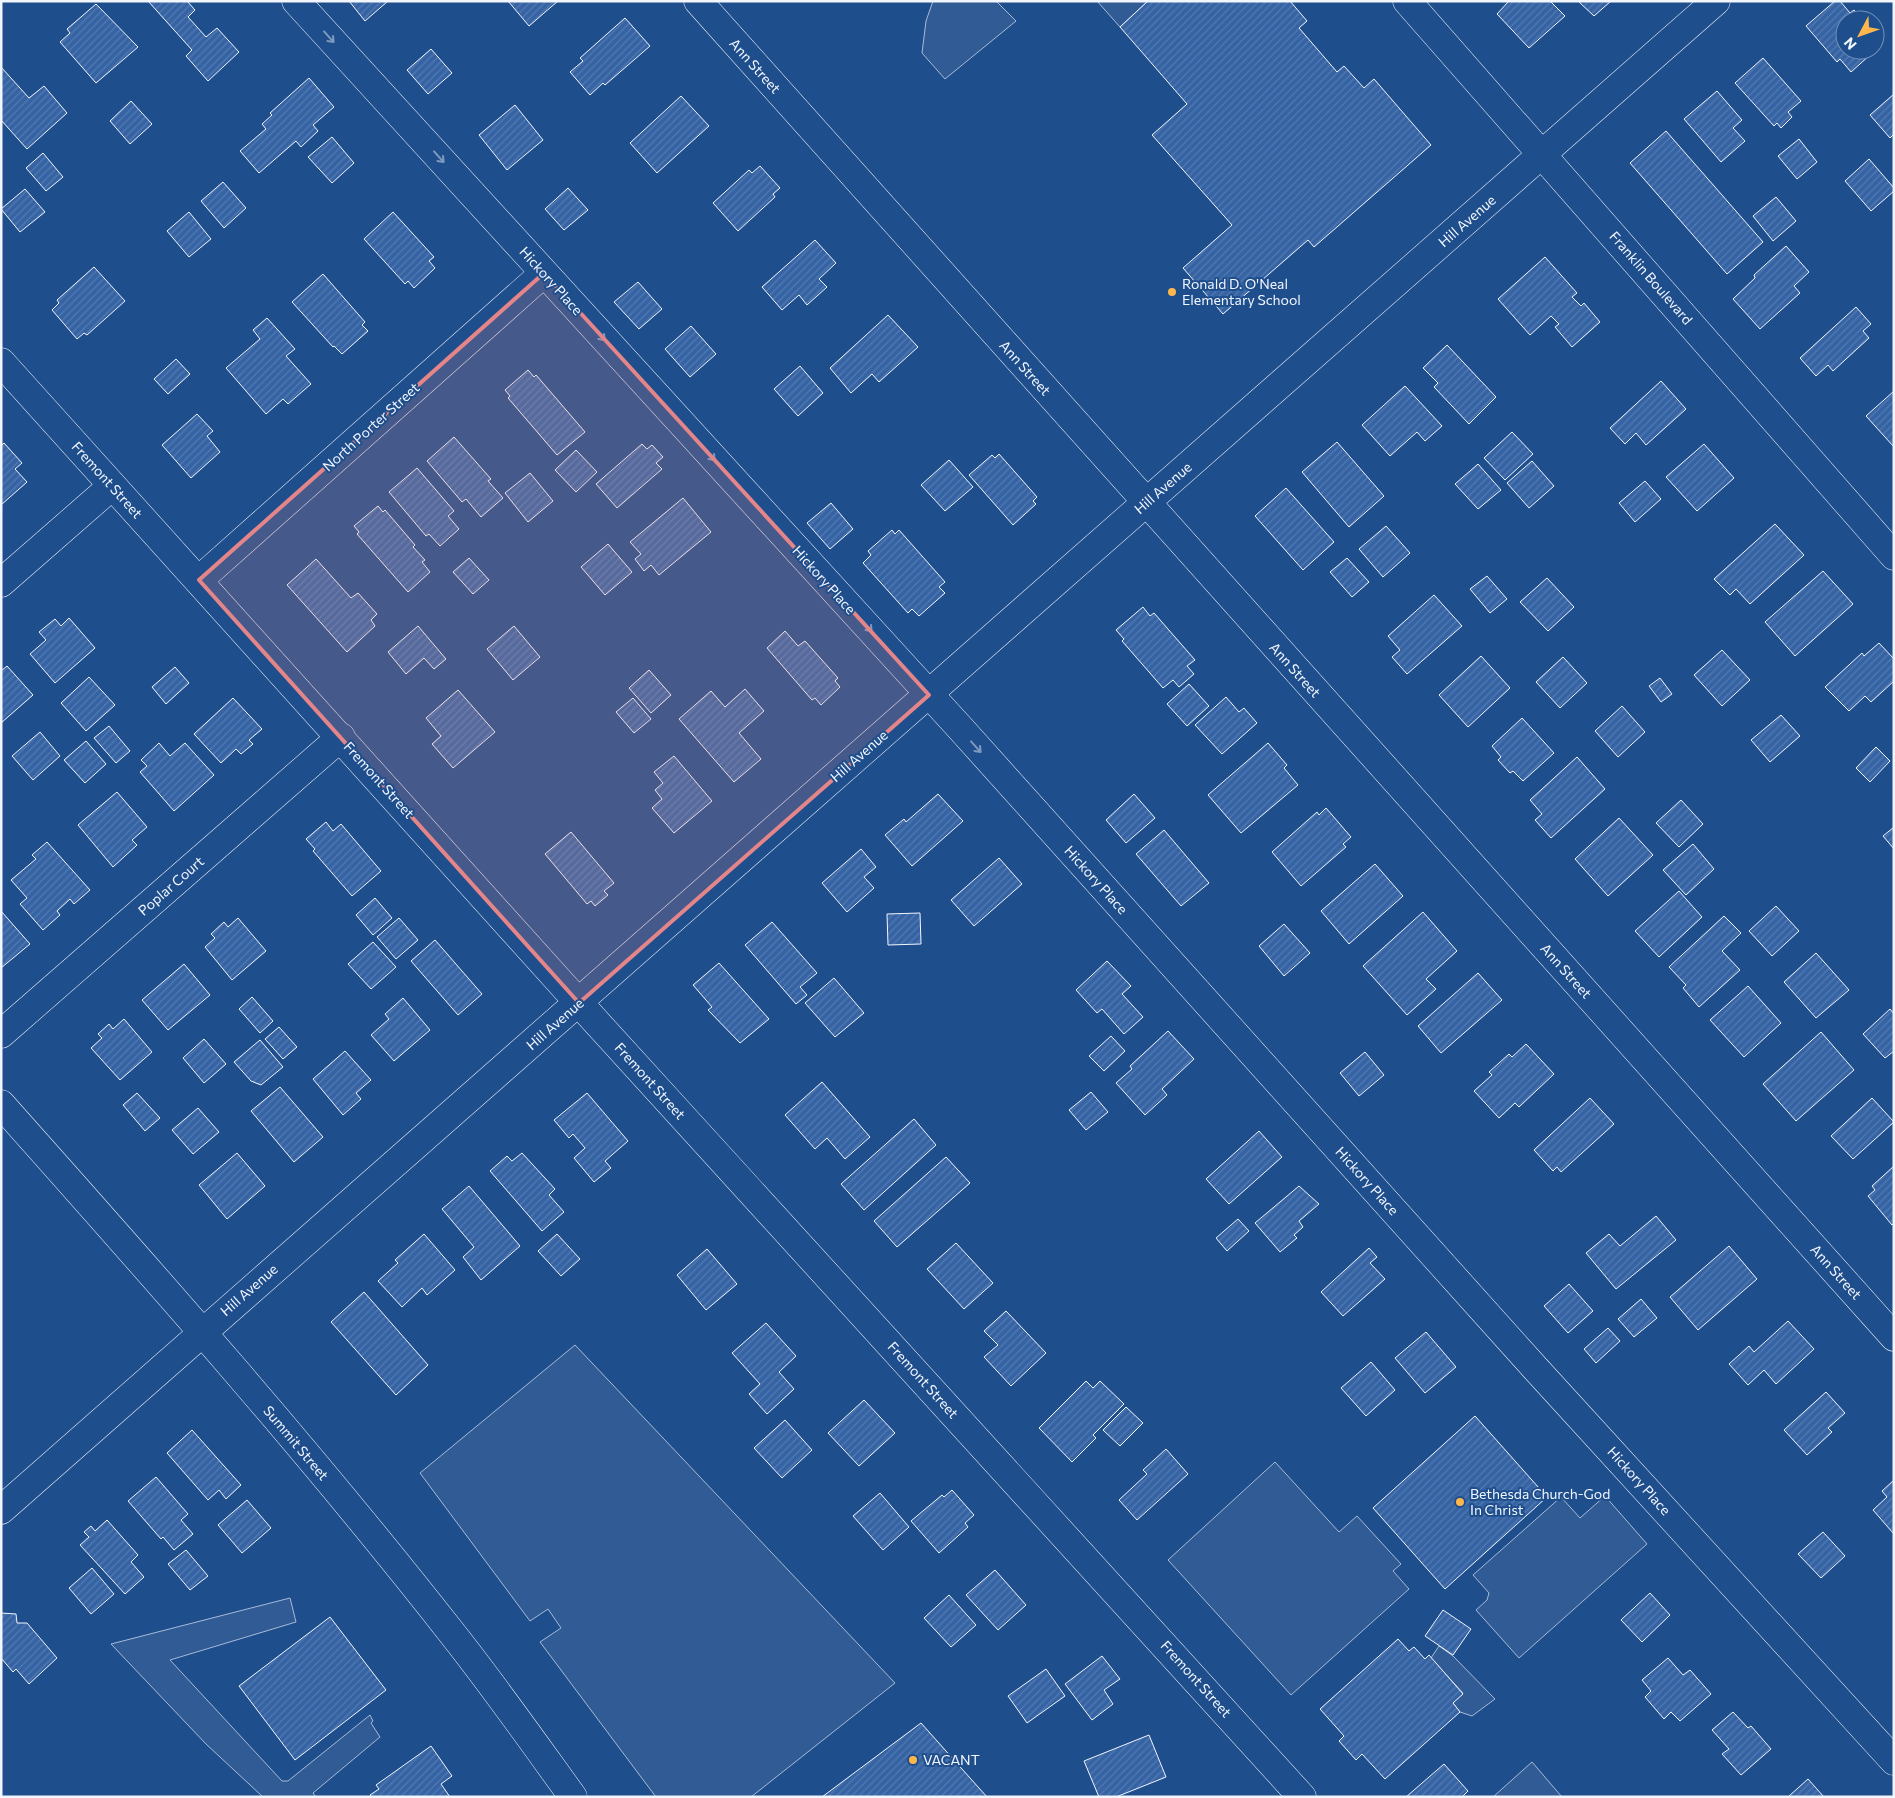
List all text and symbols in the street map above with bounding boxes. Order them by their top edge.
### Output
north arrow [1835,10,1885,60]
one-way arrow [323,31,335,44]
text: N [1840,34,1860,53]
street label: Ann Street [726,35,785,97]
one-way arrow [433,151,444,164]
street label: Hill Avenue [1434,191,1499,250]
street label: Franklin Boulevard [1606,228,1696,328]
street label: Hickory Place [516,243,587,318]
place label: Ronald D. O'Neal Elementary School [1182,275,1301,308]
marker: Ronald D. O'Neal Elementary School [1166,286,1178,298]
one-way arrow [595,328,606,341]
street label: Ann Street [996,337,1055,399]
street label: North Porter Street [319,379,423,475]
street label: Fremont Street [69,438,146,522]
one-way arrow [704,448,716,461]
street label: Hill Avenue [1130,458,1195,517]
street label: Hickory Place [789,542,860,617]
one-way arrow [861,620,873,633]
street label: Ann Street [1266,639,1325,701]
street label: Hill Avenue [826,726,891,785]
street label: Fremont Street [341,738,418,822]
one-way arrow [970,740,982,753]
street label: Hickory Place [1061,842,1132,917]
street label: Poplar Court [134,852,207,919]
street label: Ann Street [1537,940,1596,1002]
street label: Hill Avenue [522,994,587,1053]
street label: Fremont Street [612,1039,689,1123]
street label: Hickory Place [1332,1143,1403,1218]
street label: Ann Street [1807,1241,1866,1303]
street label: Hill Avenue [216,1260,281,1319]
street label: Fremont Street [885,1338,962,1422]
street label: Summit Street [260,1402,333,1484]
street label: Hickory Place [1604,1443,1675,1518]
place label: Bethesda Church-God In Christ [1470,1485,1610,1518]
marker: Bethesda Church-God In Christ [1454,1496,1466,1508]
street label: Fremont Street [1158,1637,1235,1721]
place label: VACANT [923,1751,980,1768]
marker: VACANT [907,1754,919,1766]

